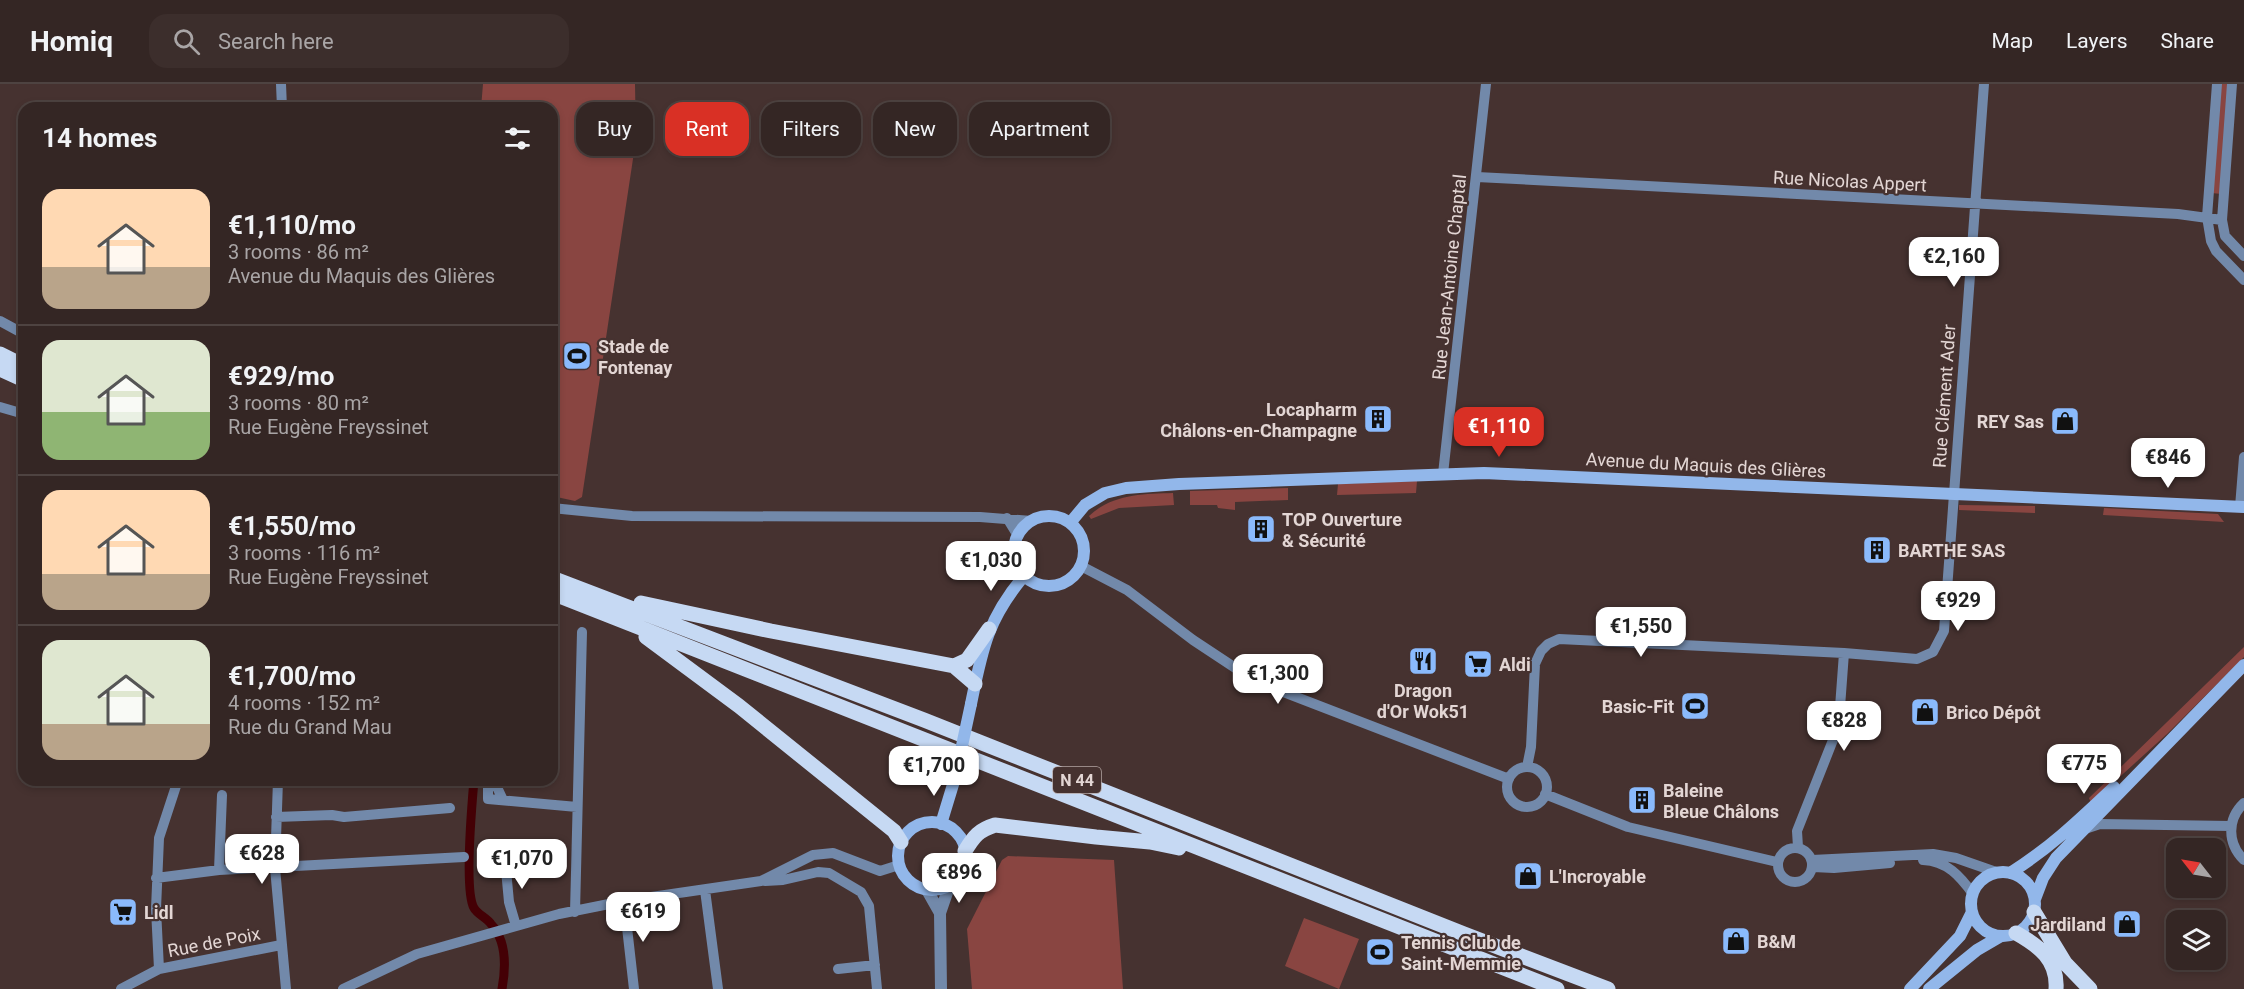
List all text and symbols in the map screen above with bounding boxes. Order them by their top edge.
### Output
search box [149,14,569,68]
text: Homiq [30,25,113,58]
icon: search [170,25,203,58]
text: Search here [218,29,334,54]
text: Map [1991,29,2033,53]
text: Layers [2066,29,2127,53]
text: Share [2160,29,2214,53]
chip: Buy [576,102,653,156]
chip: Rent [665,102,749,156]
chip: Filters [761,102,861,156]
chip: New [873,102,957,156]
chip: Apartment [969,102,1110,156]
icon: filters [501,122,534,155]
text: 14 homes [42,123,157,153]
street label: Rue Nicolas Appert [1773,166,1927,196]
street label: Rue Jean-Antoine Chaptal [1428,173,1470,381]
text: €1,110/mo [228,210,356,240]
icon: home [90,213,162,285]
pin: €2,160 [1905,237,2003,288]
text: 3 rooms · 86 m² [228,240,369,264]
text: €2,160 [1923,244,1985,268]
text: Avenue du Maquis des Glières [228,264,495,288]
street label: Rue Clément Ader [1929,324,1959,468]
place label: Stade de Fontenay [598,336,673,378]
sports icon: Stade de Fontenay [561,340,593,372]
text: €929/mo [228,361,335,391]
icon: home [90,364,162,436]
text: 3 rooms · 80 m² [228,391,369,415]
place label: Locapharm Châlons-en-Champagne [1160,399,1357,441]
building icon: Locapharm Châlons-en-Champagne [1362,403,1394,435]
shop icon: REY Sas [2049,405,2081,437]
pin: €1,110 [1450,407,1548,458]
place label: REY Sas [1977,411,2044,432]
text: €1,110 [1468,414,1530,438]
text: Rue Eugène Freyssinet [228,415,429,439]
pin: €846 [2132,438,2204,489]
text: €846 [2145,445,2191,469]
street label: Avenue du Maquis des Glières [1585,448,1827,482]
place label: TOP Ouverture & Sécurité [1282,509,1402,551]
text: €1,550/mo [228,511,356,541]
building icon: TOP Ouverture & Sécurité [1245,513,1277,545]
icon: home [90,514,162,586]
building icon: BARTHE SAS [1861,534,1893,566]
place label: BARTHE SAS [1898,540,2005,561]
text: 3 rooms · 116 m² [228,541,380,565]
pin: €1,030 [942,541,1040,592]
text: €1,030 [960,548,1022,572]
text: Rue Eugène Freyssinet [228,565,429,589]
pin: €929 [1922,581,1994,632]
text: €929 [1935,588,1981,612]
pin: €1,550 [1592,607,1690,658]
text: €1,550 [1610,614,1672,638]
restaurant icon: Dragon d'Or Wok51 [1407,645,1439,677]
supermarket icon: Aldi [1462,648,1494,680]
pin: €1,300 [1229,654,1327,705]
place label: Aldi [1499,654,1531,675]
text: €1,700/mo [228,661,356,691]
text: €1,300 [1247,661,1309,685]
icon: home [90,664,162,736]
place label: Dragon d'Or Wok51 [1377,680,1469,722]
sports icon: Basic-Fit [1679,690,1711,722]
text: 4 rooms · 152 m² [228,691,380,715]
place label: Basic-Fit [1602,696,1674,717]
shop icon: Brico Dépôt [1909,696,1941,728]
pin: €828 [1808,701,1880,752]
place label: Brico Dépôt [1946,702,2041,723]
text: €828 [1821,708,1867,732]
text: Rue du Grand Mau [228,715,392,739]
pin: €775 [2048,744,2120,795]
pin: €1,700 [885,746,983,797]
text: €775 [2061,751,2107,775]
text: €1,700 [903,753,965,777]
road number: N 44 [1053,767,1101,793]
place label: Baleine Bleue Châlons [1663,780,1779,822]
building icon: Baleine Bleue Châlons [1626,784,1658,816]
pin: €628 [226,834,298,885]
north arrow [2166,838,2226,898]
map controls [2166,838,2226,970]
pin: €1,070 [473,839,571,890]
text: €628 [239,841,285,865]
text: €1,070 [491,846,553,870]
pin: €896 [923,853,995,904]
text: €896 [936,860,982,884]
shop icon: L'Incroyable [1512,860,1544,892]
place label: L'Incroyable [1549,866,1646,887]
pin: €619 [607,892,679,943]
supermarket icon: Lidl [107,896,139,928]
text: €619 [620,899,666,923]
place label: Lidl [144,902,173,923]
shop icon: Jardiland [2111,908,2143,940]
button: layers [2166,910,2226,970]
place label: Jardiland [2030,914,2106,935]
street label: Rue de Poix [166,923,262,961]
shop icon: B&M [1720,925,1752,957]
place label: B&M [1757,931,1796,952]
place label: Tennis Club de Saint-Memmie [1401,932,1521,974]
sports icon: Tennis Club de Saint-Memmie [1364,936,1396,968]

